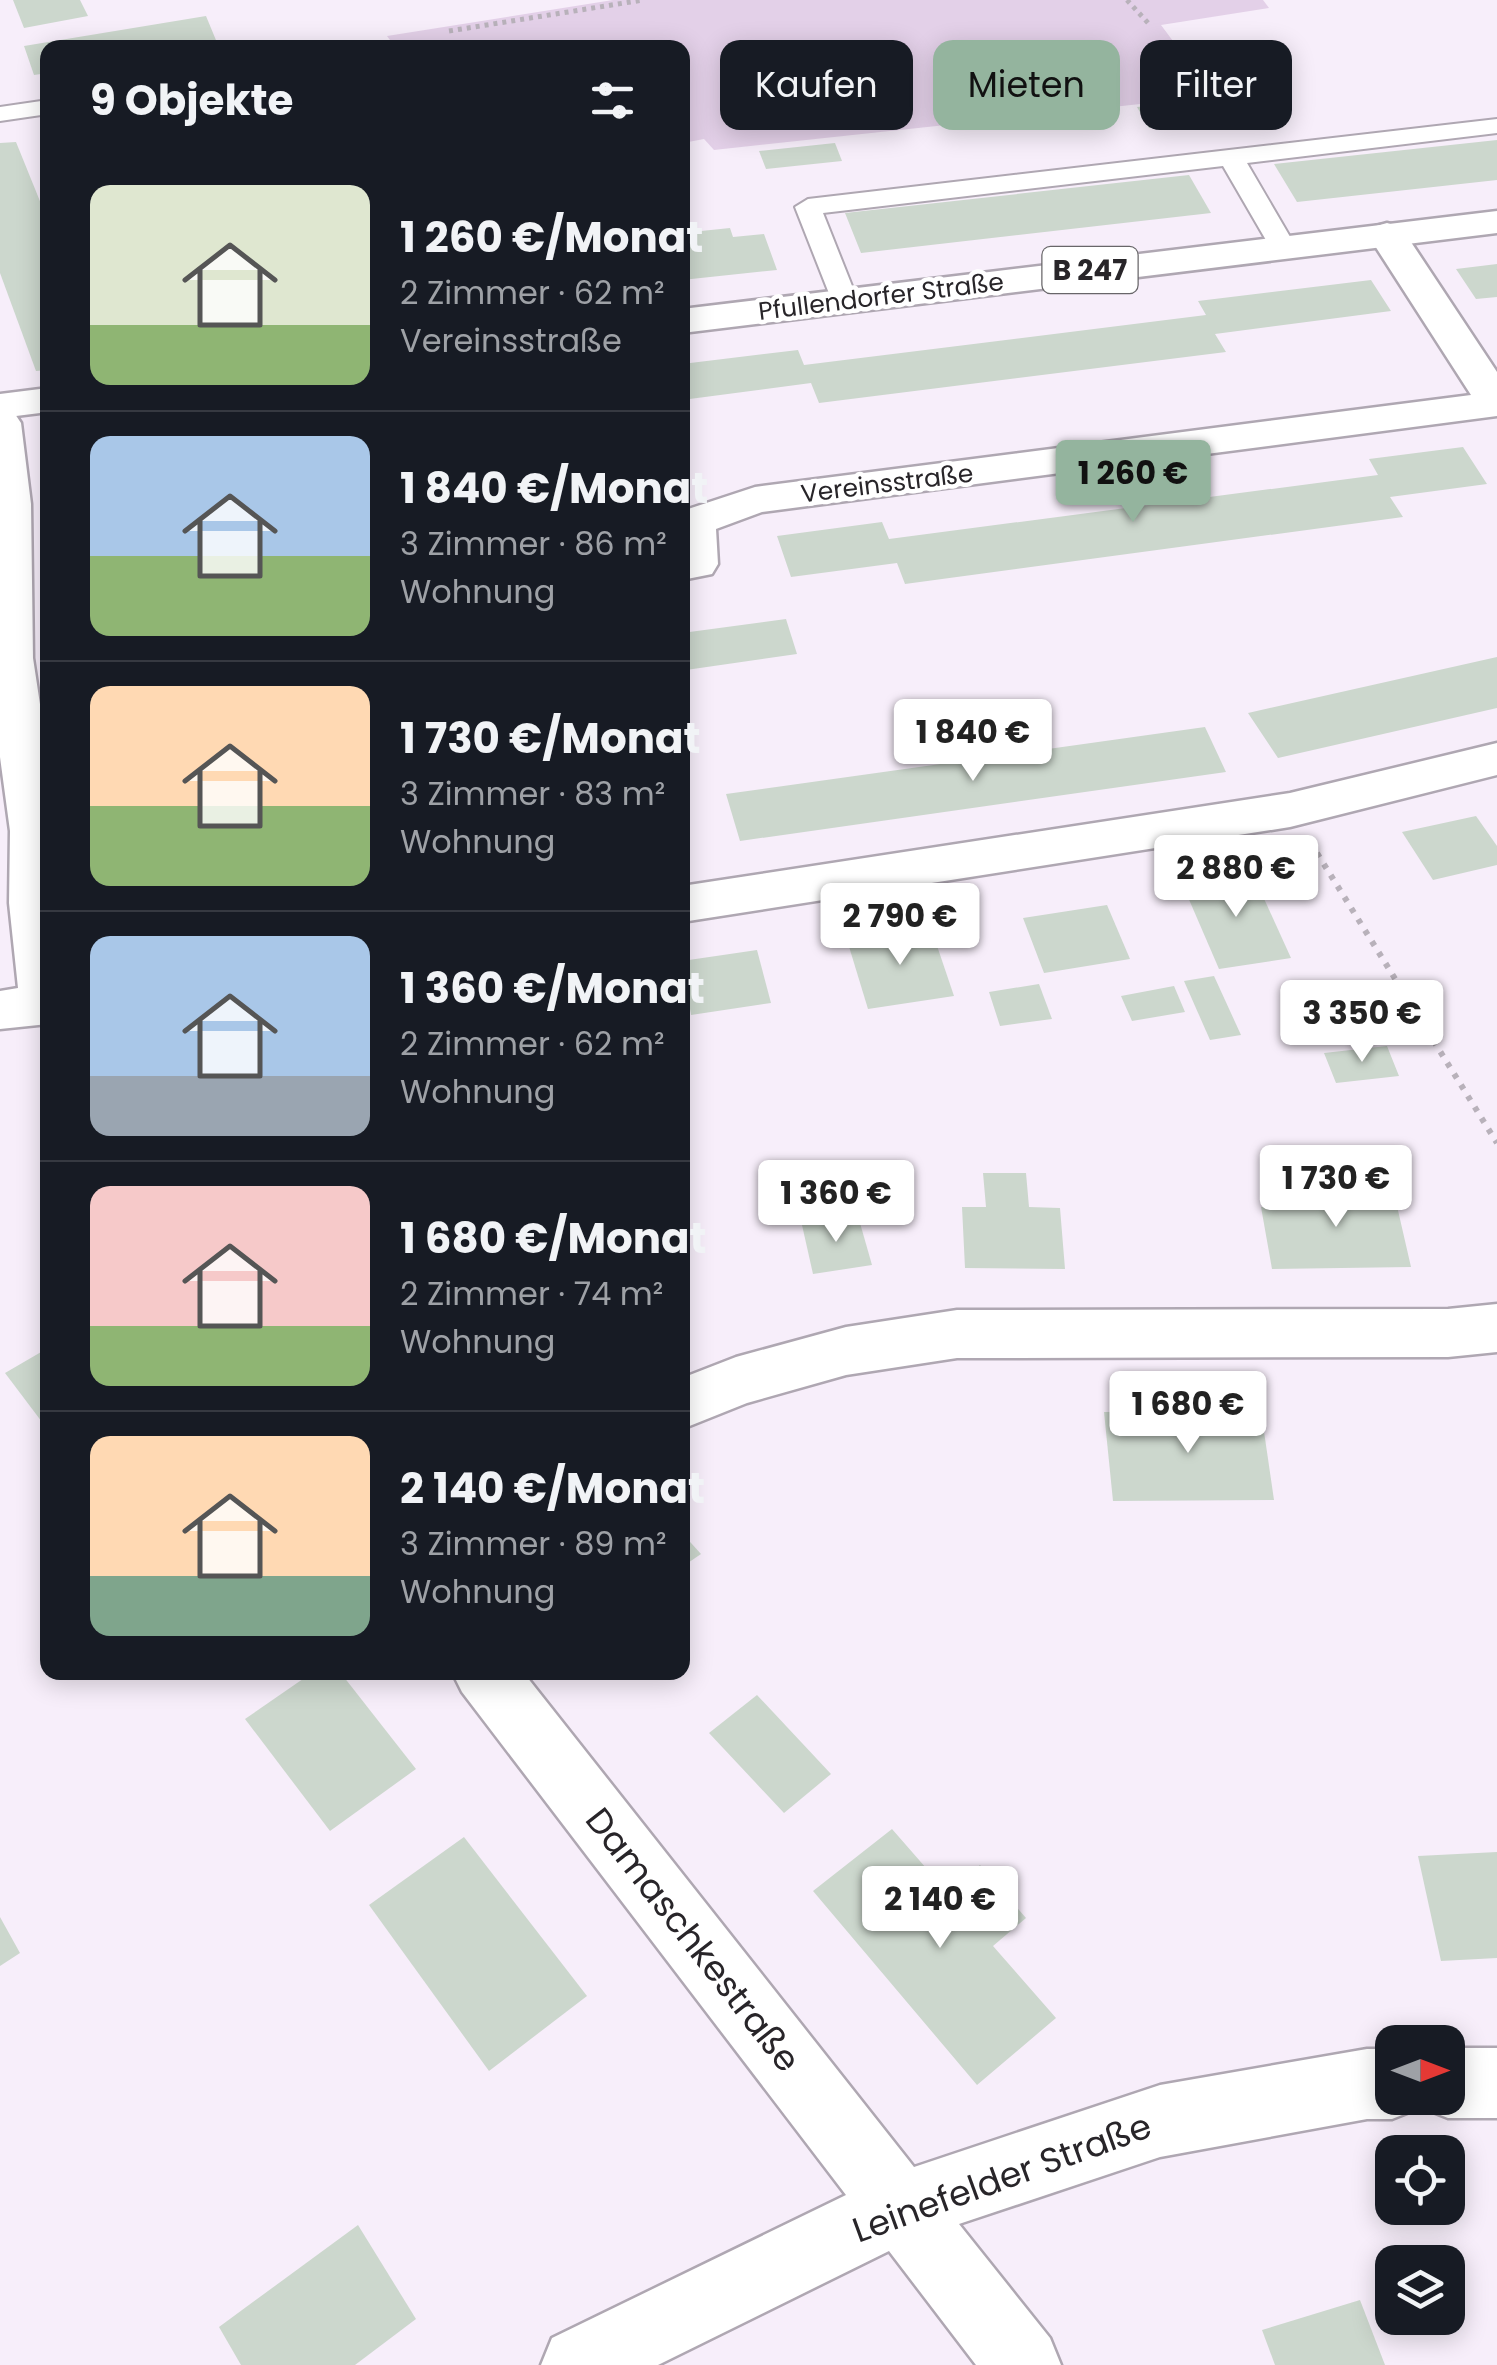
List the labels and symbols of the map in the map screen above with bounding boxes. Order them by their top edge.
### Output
road number: B 247 [1042,247,1138,293]
street label: Pfullendorfer Straße [756,264,1006,329]
pin: 1 260 € [1041,440,1225,525]
street label: Vereinsstraße [799,456,975,511]
pin: 1 840 € [881,699,1065,784]
pin: 2 880 € [1144,835,1328,920]
pin: 2 790 € [808,883,992,968]
pin: 3 350 € [1270,980,1454,1065]
pin: 1 730 € [1244,1145,1428,1230]
pin: 1 360 € [744,1160,928,1245]
pin: 1 680 € [1096,1371,1280,1456]
street label: Damaschkestraße [575,1797,812,2082]
pin: 2 140 € [848,1866,1032,1951]
north arrow [1375,2025,1465,2115]
street label: Leinefelder Straße [846,2101,1158,2254]

